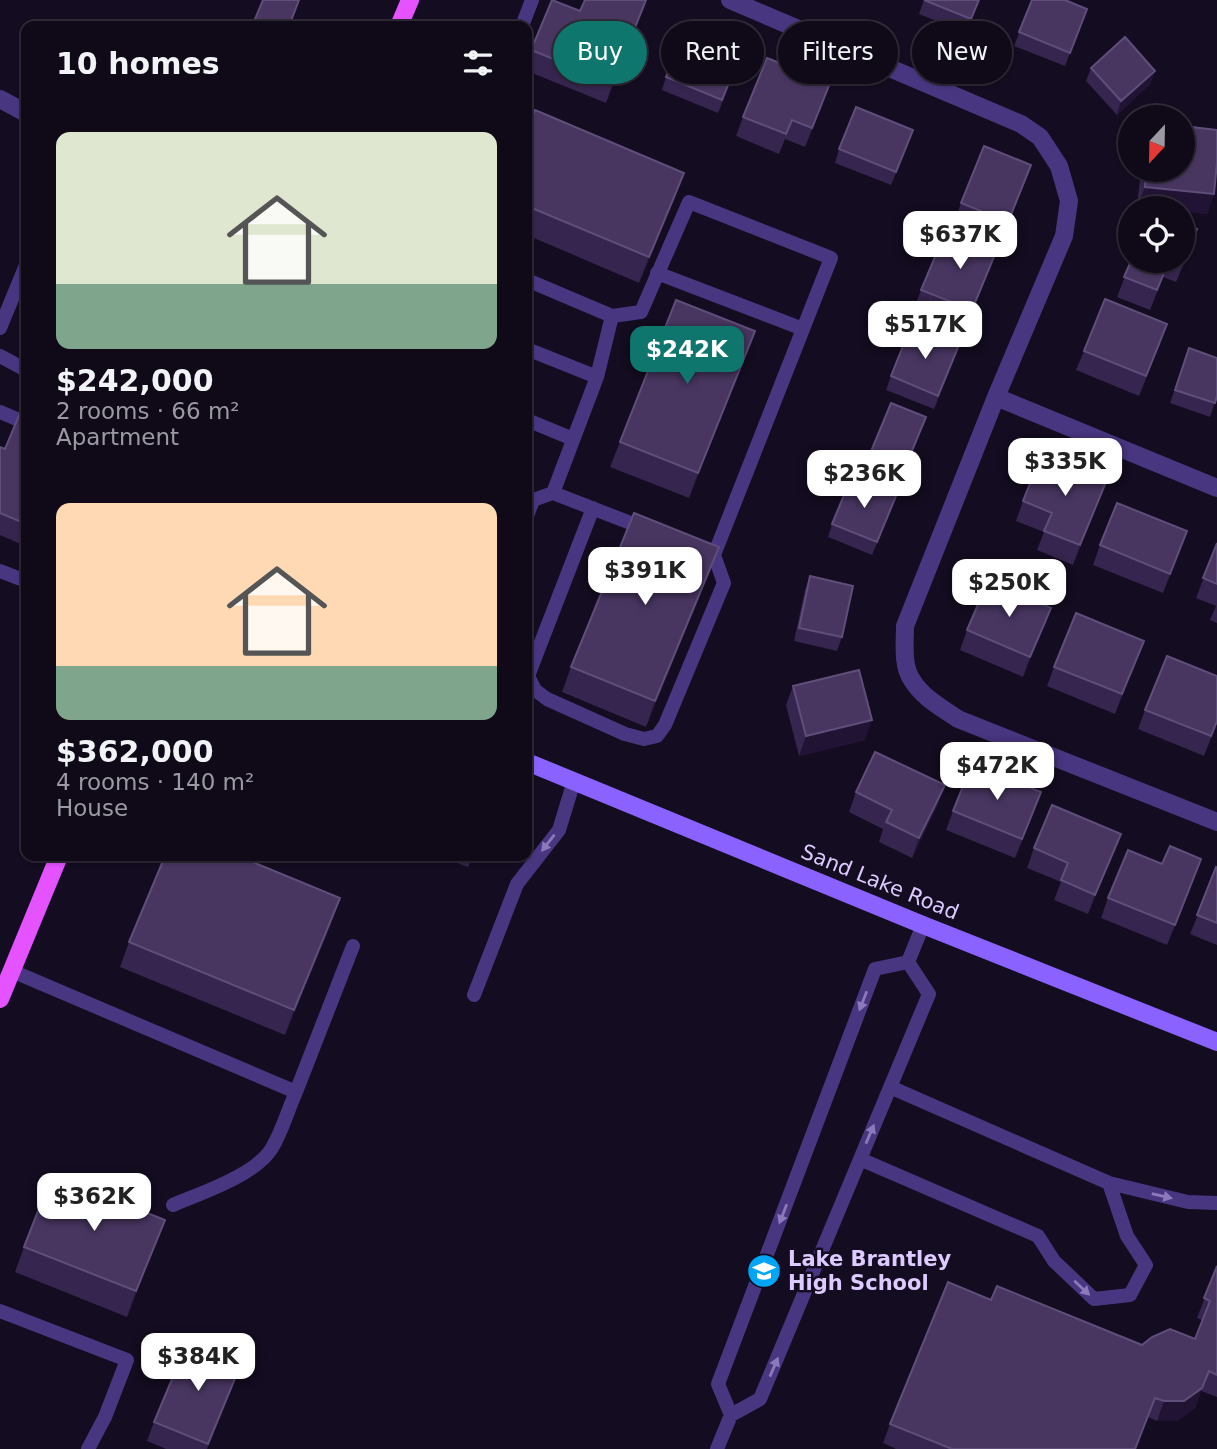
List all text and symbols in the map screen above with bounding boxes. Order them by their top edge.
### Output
chip: Buy [553,21,647,84]
chip: Rent [661,21,764,84]
chip: Filters [778,21,898,84]
chip: New [912,21,1012,84]
icon: filters [459,44,497,82]
text: 10 homes [56,46,220,81]
north arrow [1118,105,1195,182]
map controls [1118,105,1195,273]
icon: home [214,177,340,303]
button: locate [1118,196,1195,273]
pin: $637K [911,212,1009,271]
text: $637K [919,221,1001,247]
pin: $517K [876,302,974,361]
text: $517K [884,311,966,337]
pin: $242K [638,326,736,386]
text: $242K [646,336,728,362]
text: $242,000 [56,363,214,398]
text: 2 rooms · 66 m² [56,398,240,424]
text: Apartment [56,424,179,450]
pin: $335K [1016,438,1114,498]
text: $335K [1024,448,1106,474]
pin: $236K [815,450,913,510]
text: $236K [823,460,905,486]
icon: home [214,548,340,674]
pin: $391K [596,548,694,607]
text: $391K [604,557,686,583]
pin: $250K [960,560,1058,619]
text: $250K [968,569,1050,595]
text: $362,000 [56,734,214,769]
pin: $472K [948,742,1046,802]
text: $472K [956,752,1038,778]
text: 4 rooms · 140 m² [56,769,254,795]
text: House [56,795,128,821]
one-way arrow [541,834,556,852]
street label: Sand Lake Road [798,839,962,925]
one-way arrow [857,991,868,1012]
one-way arrow [865,1123,876,1144]
pin: $362K [45,1174,143,1233]
text: $362K [53,1183,135,1209]
one-way arrow [1152,1191,1174,1202]
one-way arrow [777,1204,788,1225]
place label: Lake Brantley High School [788,1247,951,1295]
school or university icon: Lake Brantley High School [745,1252,783,1290]
one-way arrow [1073,1279,1090,1295]
pin: $384K [149,1334,247,1393]
text: $384K [157,1343,239,1369]
one-way arrow [768,1356,779,1377]

